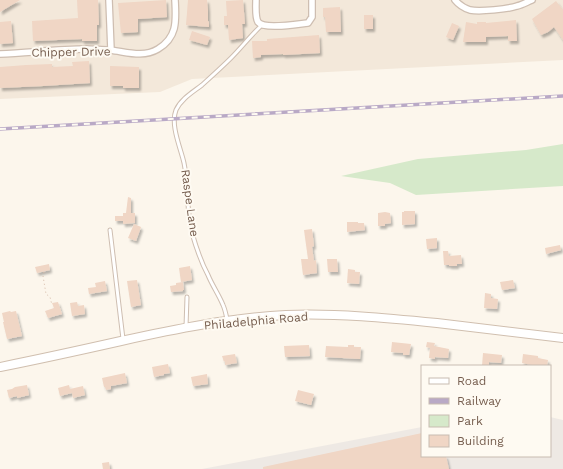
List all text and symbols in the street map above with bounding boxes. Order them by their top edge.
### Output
street label: Chipper Drive [31,44,111,60]
street label: Raspe Lane [178,168,202,238]
street label: Philadelphia Road [203,309,309,333]
legend [421,365,551,457]
text: Road [457,374,486,388]
text: Railway [457,394,502,408]
text: Park [457,414,483,428]
text: Building [457,434,504,448]

